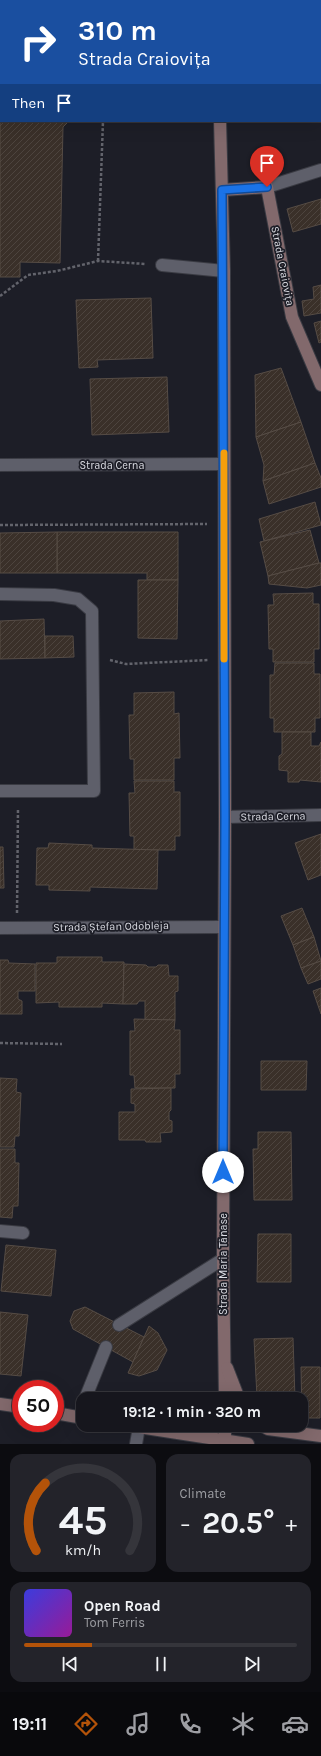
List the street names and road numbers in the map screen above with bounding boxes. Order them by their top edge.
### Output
street label: Strada Craiovița [268,225,297,307]
street label: Strada Cerna [79,459,145,472]
street label: Strada Cerna [240,809,306,824]
street label: Strada Ștefan Odobleja [53,919,169,934]
street label: Strada Maria Tănase [217,1213,230,1315]

